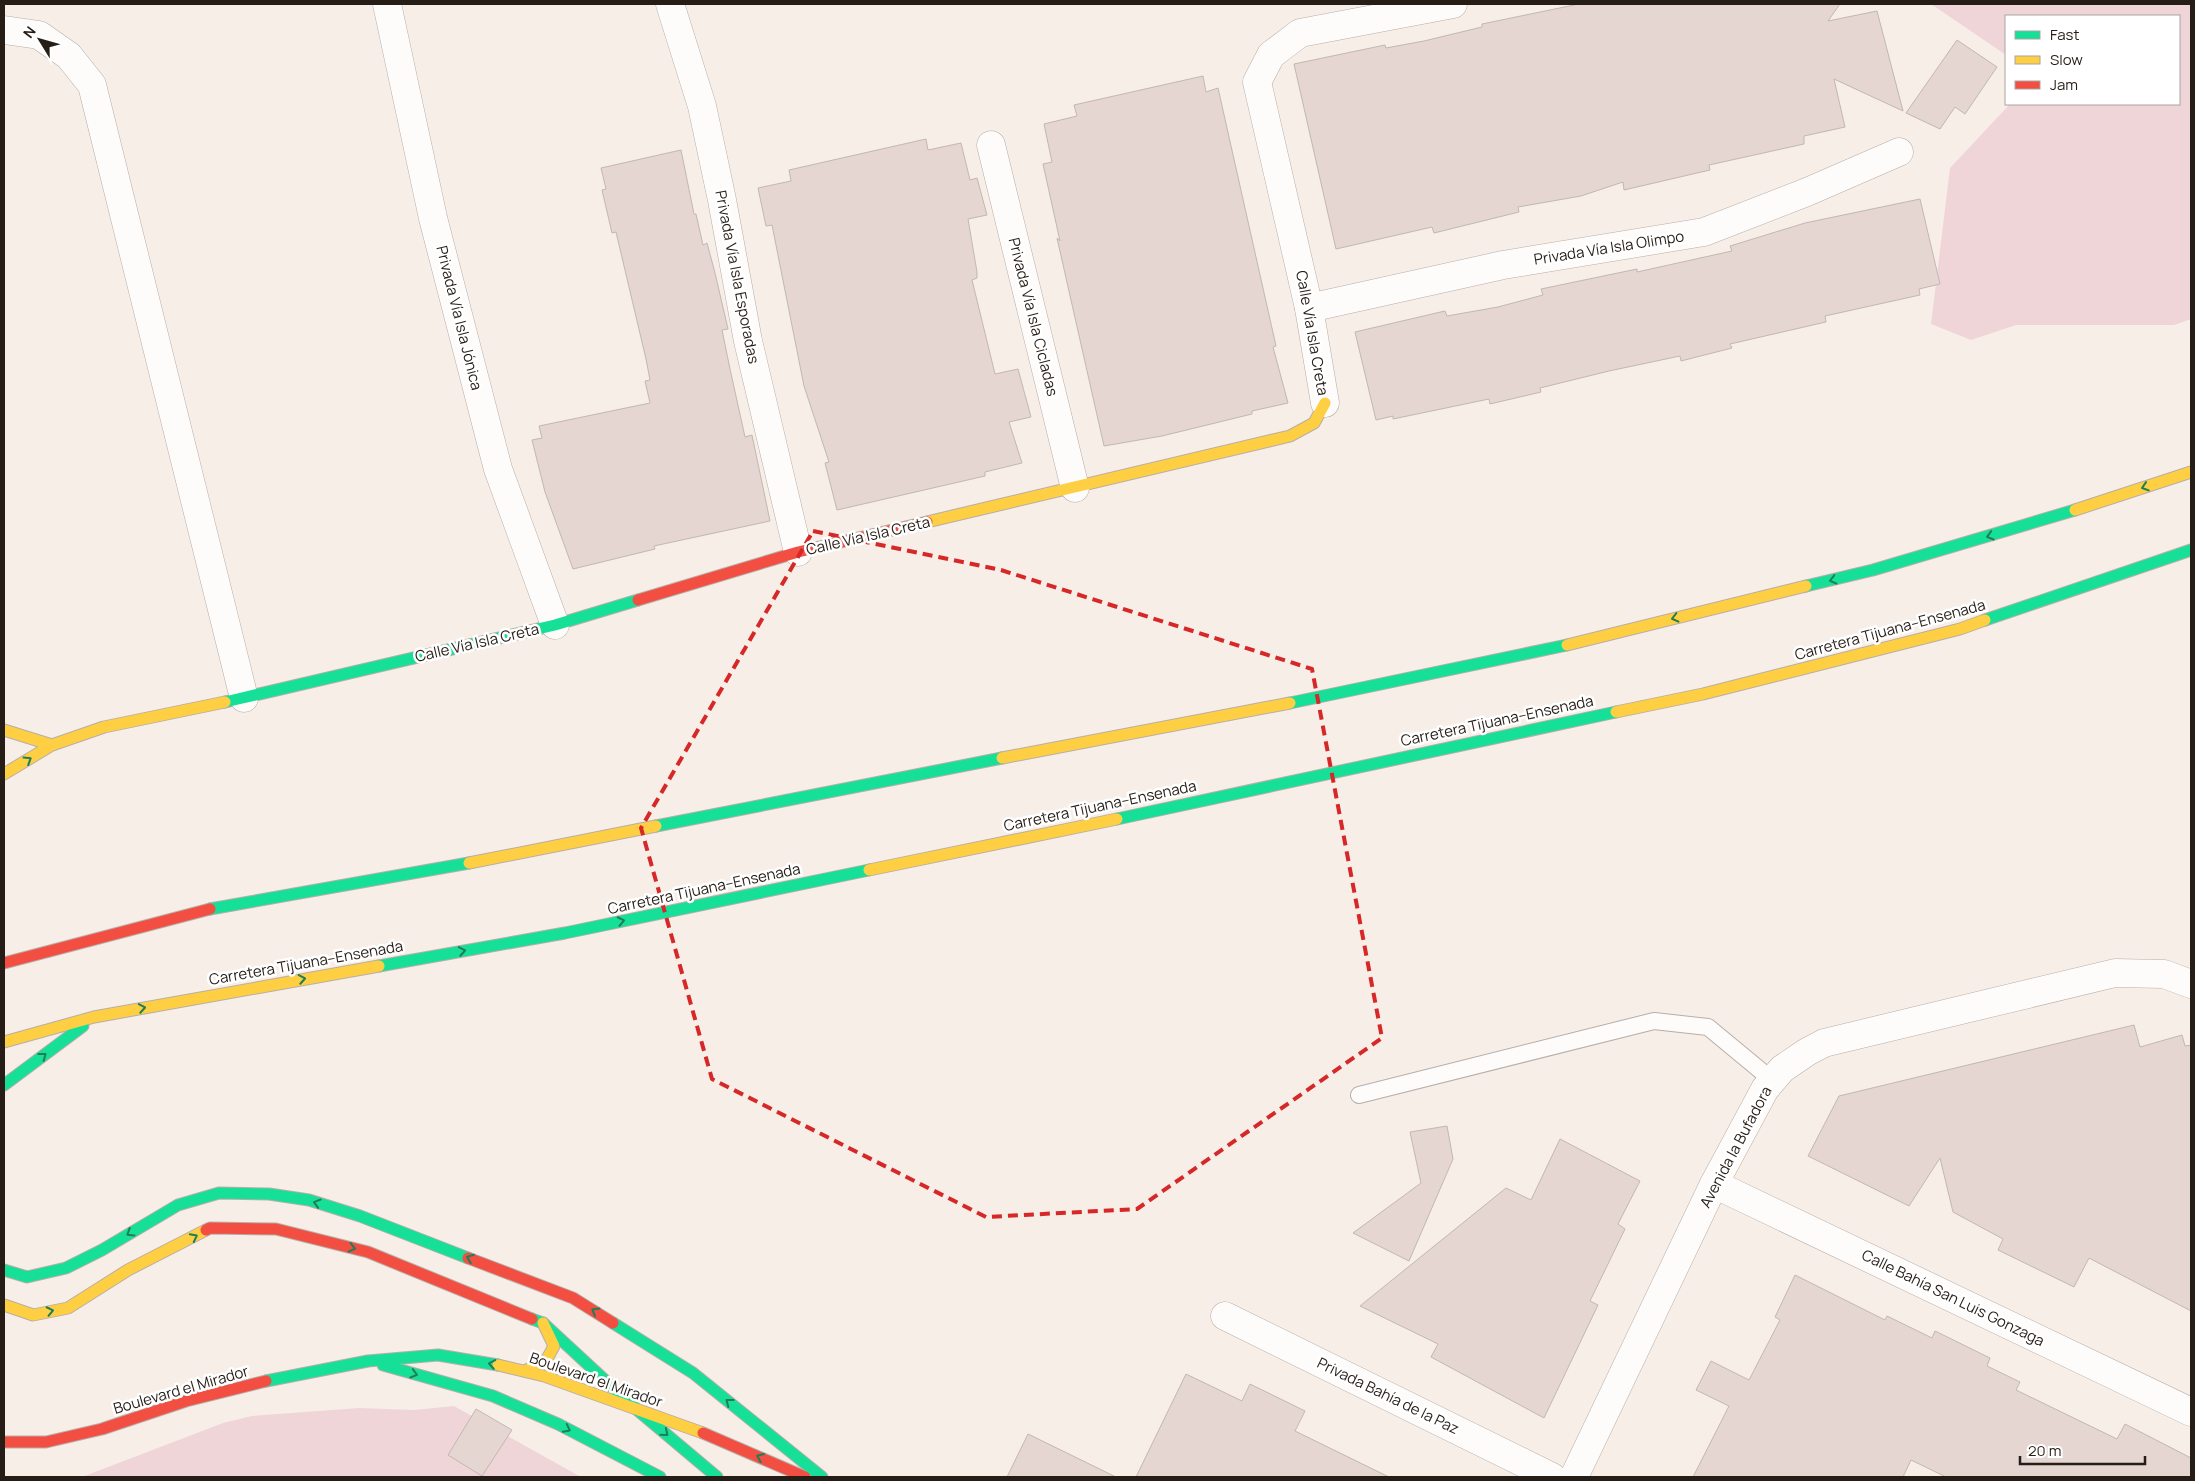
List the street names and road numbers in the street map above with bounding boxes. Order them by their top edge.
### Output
street label: Privada Vía Isla Esporadas [710,188,765,366]
street label: Privada Vía Isla Olimpo [1532,225,1686,270]
street label: Privada Vía Isla Cicladas [1004,235,1063,398]
street label: Privada Vía Isla Jónica [431,243,488,392]
street label: Calle Vía Isla Creta [1291,269,1334,397]
street label: Calle Vía Isla Creta [804,511,932,560]
street label: Carretera Tijuana–Ensenada [1792,594,1988,665]
street label: Calle Vía Isla Creta [413,618,541,667]
street label: Carretera Tijuana–Ensenada [1399,690,1595,751]
street label: Carretera Tijuana–Ensenada [1002,775,1198,836]
street label: Carretera Tijuana–Ensenada [606,858,802,919]
street label: Carretera Tijuana–Ensenada [207,935,405,990]
street label: Avenida la Bufadora [1695,1082,1777,1211]
street label: Calle Bahía San Luis Gonzaga [1858,1244,2048,1351]
street label: Boulevard el Mirador [527,1347,666,1412]
street label: Privada Bahía de la Paz [1314,1352,1463,1439]
street label: Boulevard el Mirador [111,1360,251,1419]

